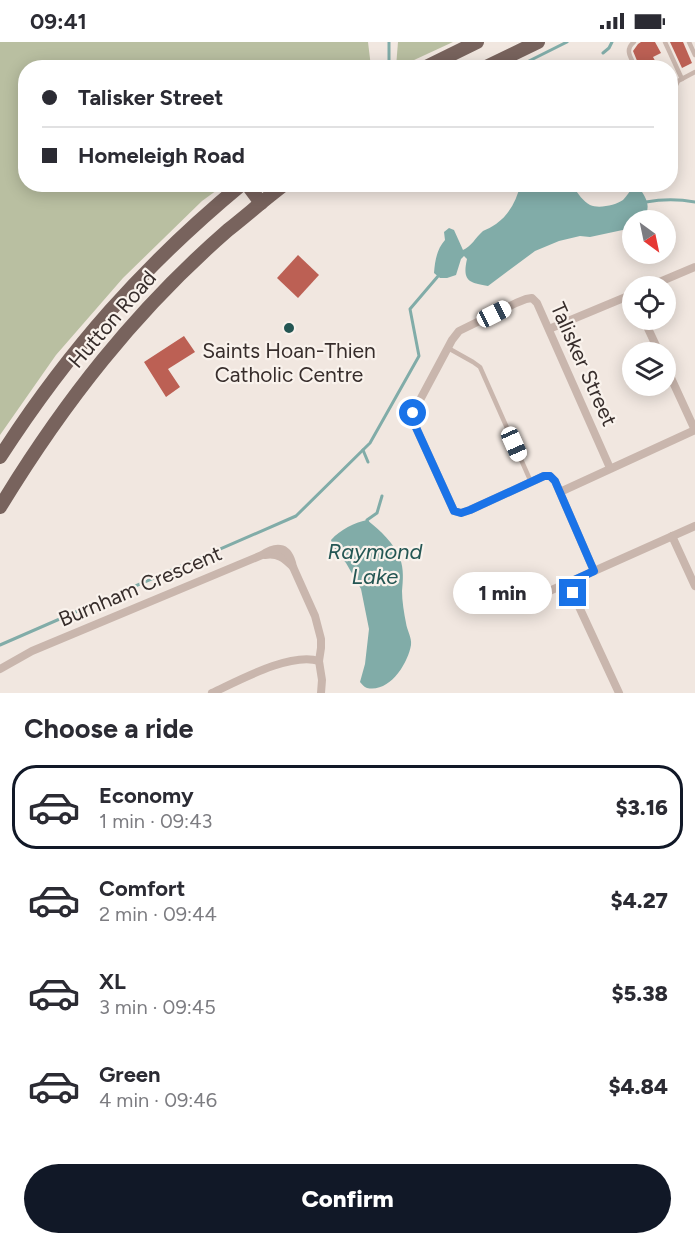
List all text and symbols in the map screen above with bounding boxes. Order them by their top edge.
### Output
text: 09:41 [30,8,87,35]
text: Talisker Street [78,84,223,111]
text: Homeleigh Road [78,142,245,169]
north arrow [622,210,676,264]
map controls [622,210,676,396]
street label: Hutton Road [63,265,161,373]
button: locate [622,276,676,330]
car [474,298,514,330]
street label: Talisker Street [546,298,622,430]
marker: Saints Hoan-Thien Catholic Centre [282,321,296,335]
place label: Saints Hoan-Thien Catholic Centre [202,338,376,387]
button: layers [622,342,676,396]
route start [399,399,426,426]
car [498,424,530,464]
water label: Raymond Lake [328,538,424,590]
street label: Burnham Crescent [55,540,225,632]
callout: 1 min [453,572,552,614]
route end [559,579,586,606]
text: 1 min [479,581,526,605]
text: Choose a ride [24,712,193,745]
icon: car [27,780,81,834]
text: Economy [99,782,194,809]
text: $3.16 [615,794,668,821]
text: 1 min · 09:43 [99,809,212,833]
icon: car [27,873,81,927]
text: Comfort [99,875,185,902]
text: $4.27 [611,887,668,914]
text: 2 min · 09:44 [99,902,217,926]
icon: car [27,966,81,1020]
text: XL [99,968,126,995]
text: $5.38 [611,980,668,1007]
text: 3 min · 09:45 [99,995,216,1019]
icon: car [27,1059,81,1113]
text: Green [99,1061,161,1088]
text: $4.84 [608,1073,668,1100]
text: 4 min · 09:46 [99,1088,217,1112]
button: Confirm [24,1164,671,1233]

